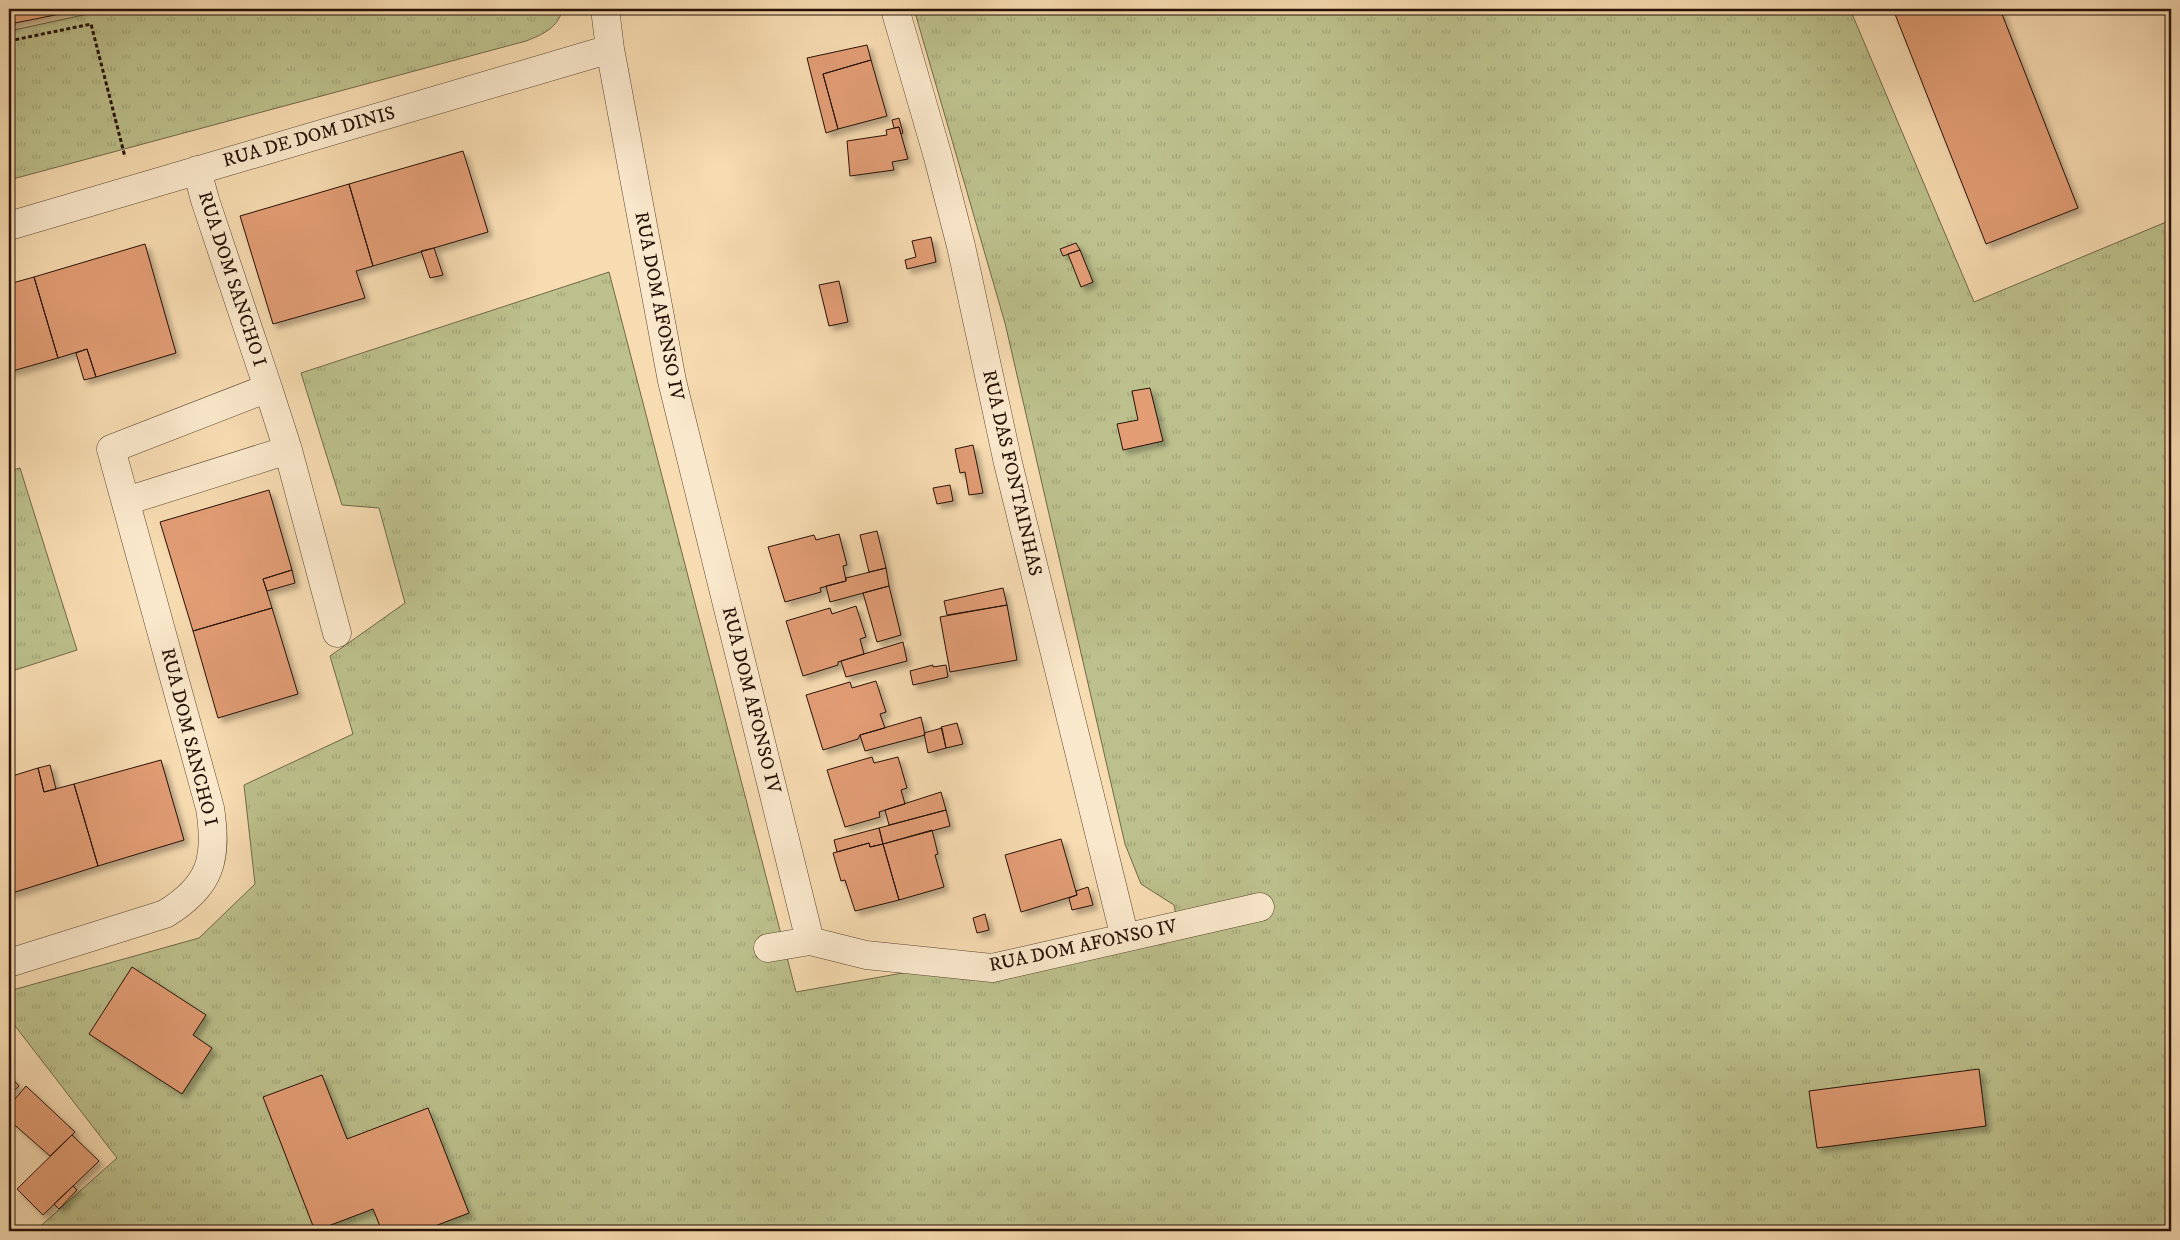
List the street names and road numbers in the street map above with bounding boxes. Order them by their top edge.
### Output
street label: RUA DE DOM DINIS [220,101,398,173]
street label: RUA DOM SANCHO I [193,189,271,370]
street label: RUA DOM AFONSO IV [629,210,689,403]
street label: RUA DAS FONTAINHAS [977,368,1047,578]
street label: RUA DOM AFONSO IV [717,604,786,797]
street label: RUA DOM SANCHO I [156,646,222,829]
street label: RUA DOM AFONSO IV [987,915,1180,977]

